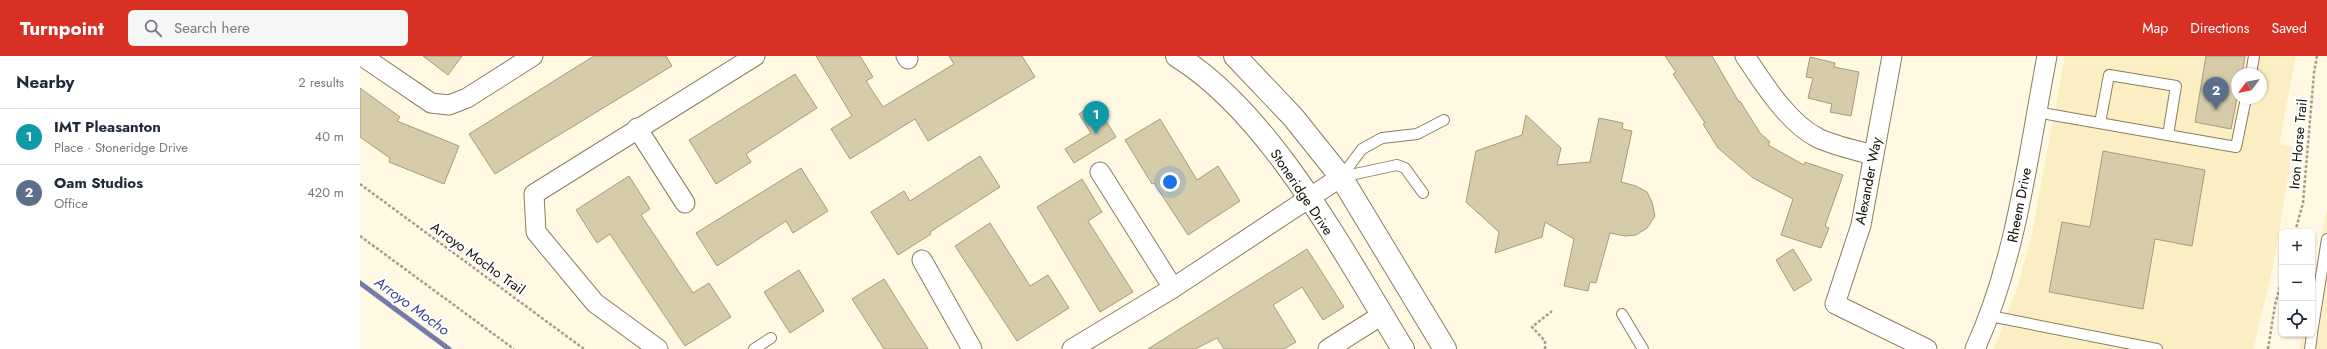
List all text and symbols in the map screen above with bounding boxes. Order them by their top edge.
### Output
search box [128,10,408,46]
text: Turnpoint [20,15,104,42]
icon: search [142,17,164,39]
text: Search here [174,17,250,39]
text: Map [2142,18,2168,38]
text: Directions [2190,18,2250,38]
text: Saved [2272,18,2307,38]
north arrow [2231,68,2267,104]
text: Nearby [16,70,74,94]
text: 2 results [298,73,344,92]
pin: 2 [2203,77,2229,110]
street label: Iron Horse Trail [2284,98,2312,190]
pin: 1 [1083,101,1109,134]
text: IMT Pleasanton [54,116,161,138]
text: 1 [26,127,32,146]
text: 40 m [315,127,344,146]
street label: Alexander Way [1850,135,1886,227]
text: Place · Stoneridge Drive [54,138,188,157]
street label: Stoneridge Drive [1266,145,1338,239]
street label: Rheem Drive [2002,166,2036,244]
text: Oam Studios [54,172,143,194]
your location [1160,172,1180,192]
text: 2 [25,183,33,202]
text: 420 m [307,183,344,202]
text: Office [54,194,88,213]
street label: Arroyo Mocho Trail [427,217,529,299]
map controls [2279,229,2315,337]
button: + [2279,229,2315,265]
button: − [2279,265,2315,301]
water label: Arroyo Mocho [369,271,454,341]
button: locate [2279,301,2315,337]

